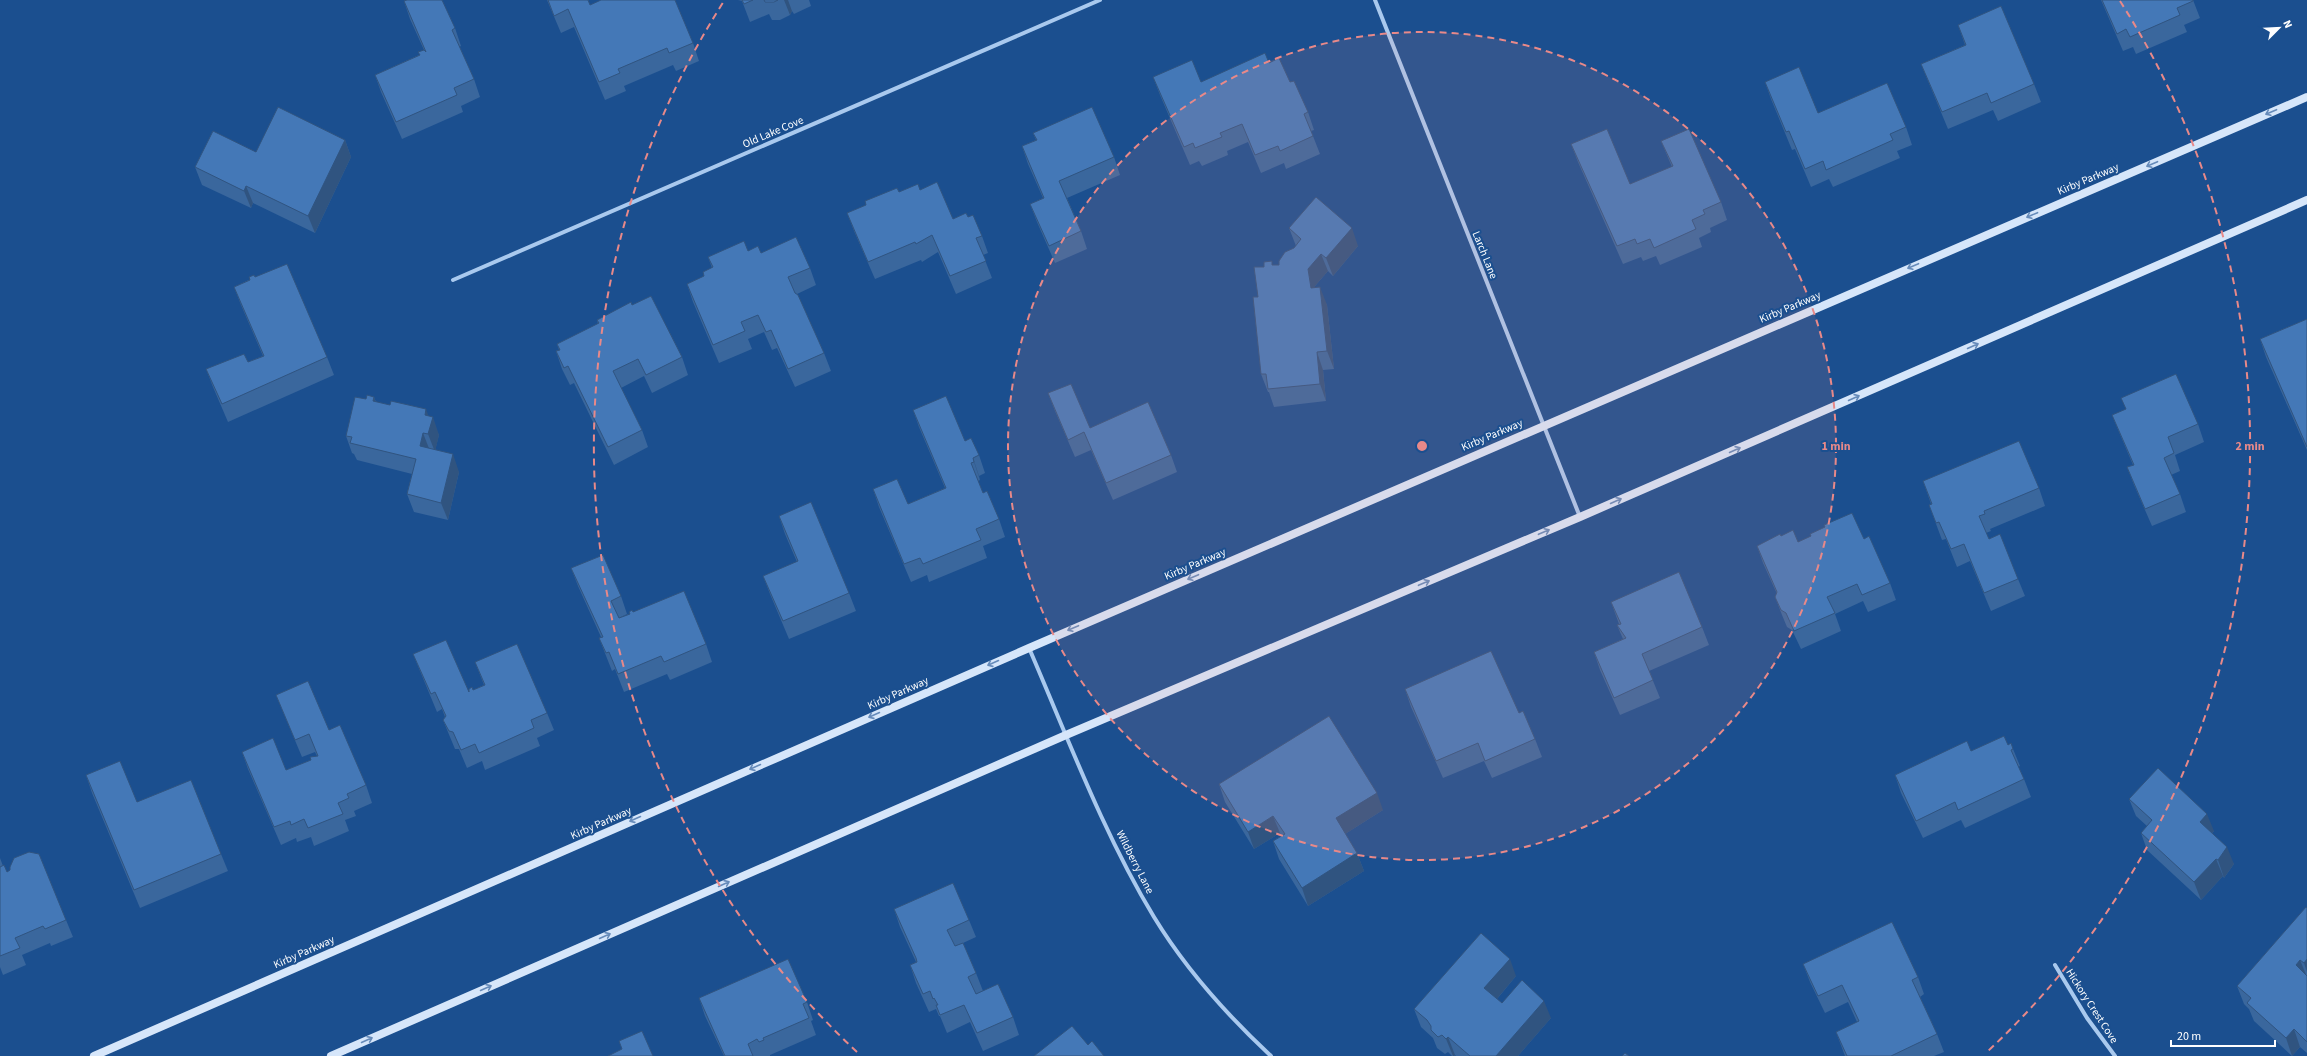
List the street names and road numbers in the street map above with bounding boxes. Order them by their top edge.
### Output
street label: Old Lake Cove [740,112,806,152]
street label: Kirby Parkway [2055,159,2121,199]
street label: Larch Lane [1469,229,1502,282]
street label: Kirby Parkway [1757,287,1823,327]
street label: Kirby Parkway [1459,415,1525,455]
street label: Kirby Parkway [1162,544,1228,584]
street label: Kirby Parkway [865,673,931,713]
street label: Kirby Parkway [568,803,634,843]
street label: Wildberry Lane [1113,828,1158,897]
street label: Kirby Parkway [271,932,337,972]
street label: Hickory Crest Cove [2062,966,2122,1047]

